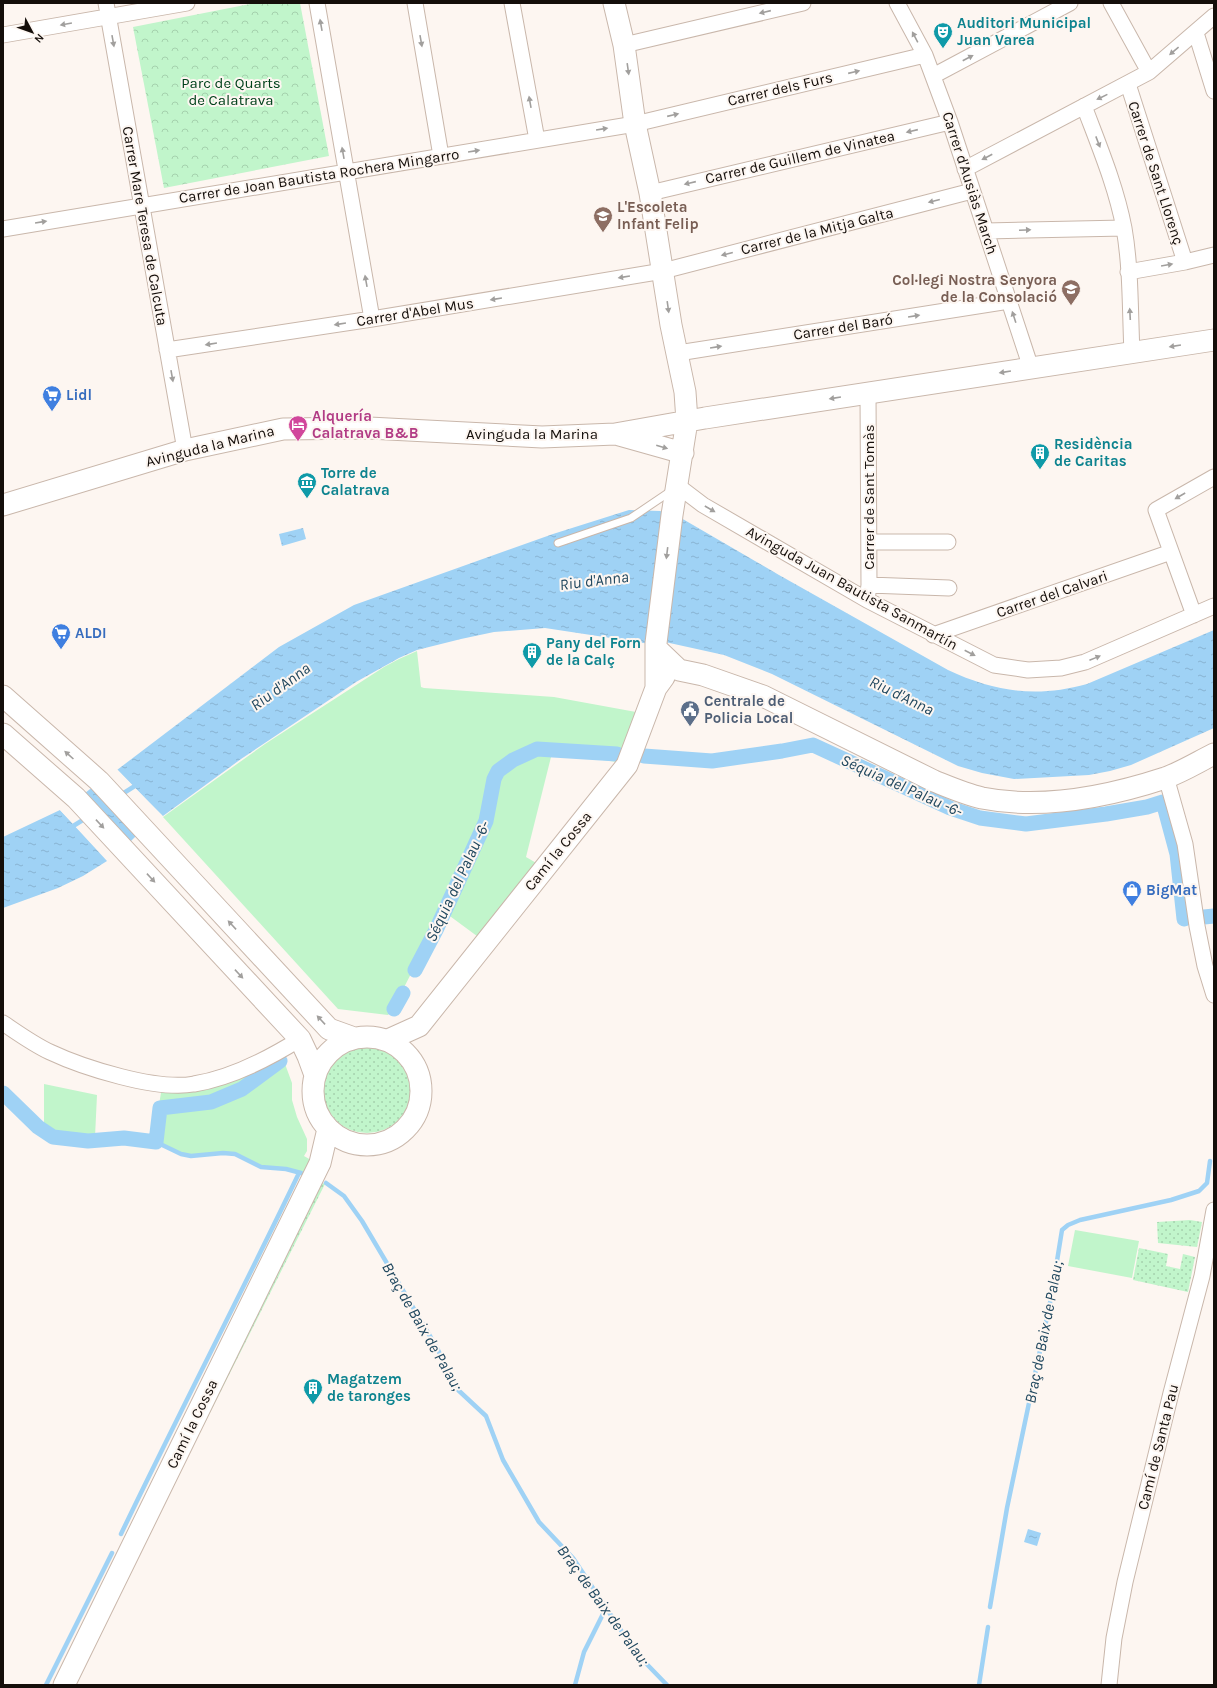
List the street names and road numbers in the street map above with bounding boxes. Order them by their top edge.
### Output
street label: Carrer dels Furs [726,68,834,110]
street label: Carrer de Sant Llorenç [1124,99,1188,247]
street label: Carrer d'Ausiàs March [938,109,1002,257]
street label: Carrer Mare Teresa de Calcuta [119,125,171,327]
street label: Carrer de Guillem de Vinatea [703,126,897,188]
street label: Carrer de Joan Bautista Rochera Mingarro [178,145,460,207]
street label: Carrer de la Mitja Galta [739,203,895,259]
street label: Carrer d'Abel Mus [355,294,475,330]
street label: Carrer del Baró [792,310,894,344]
street label: Avinguda la Marina [144,421,276,471]
street label: Carrer de Sant Tomàs [860,424,878,570]
street label: Avinguda la Marina [466,425,598,443]
street label: Avinguda Juan Bautista Sanmartín [743,522,961,654]
street label: Carrer del Calvari [994,566,1110,622]
street label: Camí la Cossa [520,808,596,894]
street label: Camí la Cossa [163,1376,221,1472]
street label: Camí de Santa Pau [1134,1382,1182,1512]

